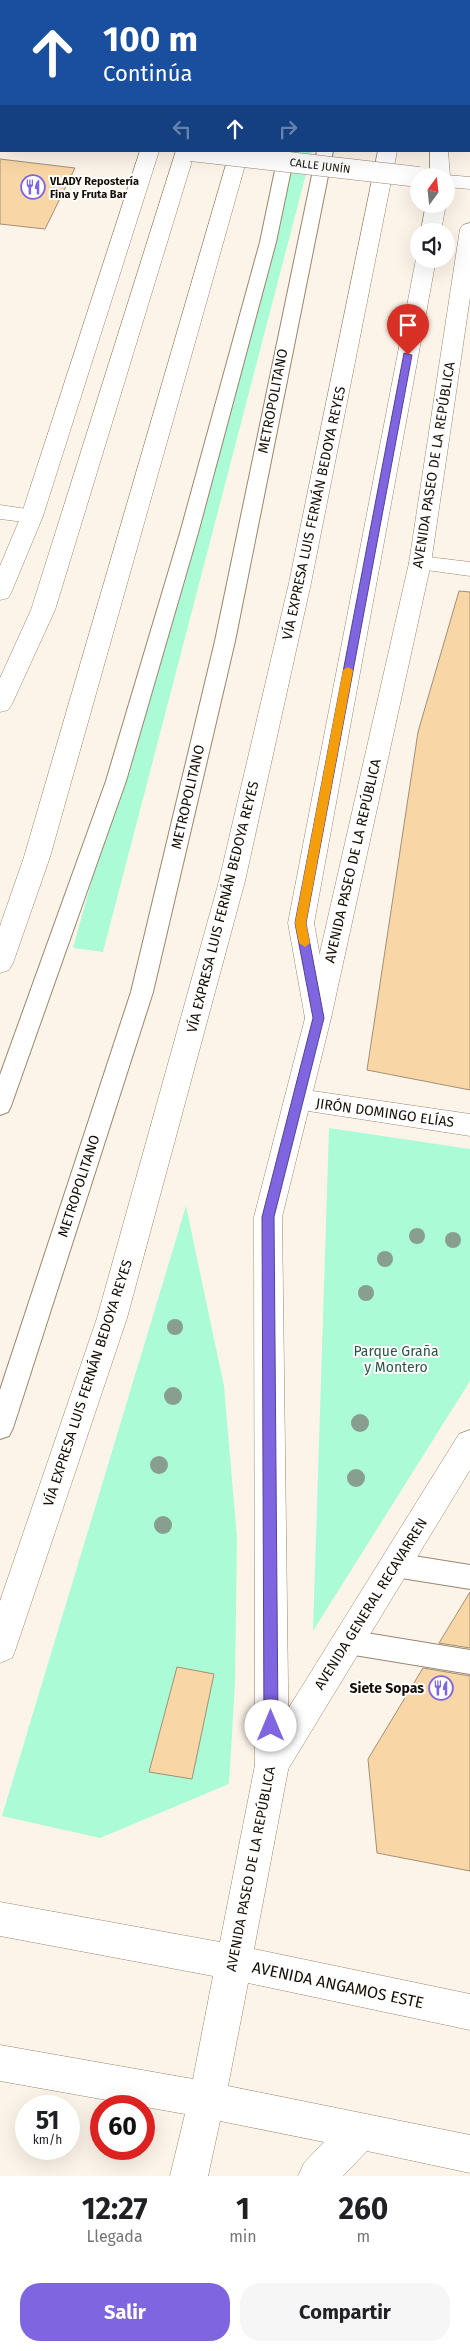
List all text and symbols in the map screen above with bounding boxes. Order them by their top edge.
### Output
text: 100 m [103,18,198,60]
icon: ahead [20,20,85,85]
text: Continúa [103,60,192,87]
icon: left [168,115,196,143]
icon: ahead [221,115,249,143]
icon: right [274,115,302,143]
street label: CALLE JUNÍN [289,155,351,176]
north arrow [410,168,455,212]
map controls [410,168,455,268]
restaurant icon: VLADY Repostería Fina y Fruta Bar [20,174,46,200]
place label: VLADY Repostería Fina y Fruta Bar [49,175,139,201]
button: sound [410,223,455,268]
pin [387,304,429,355]
icon: arrive [394,311,422,339]
street label: METROPOLITANO [255,347,291,455]
street label: AVENIDA PASEO DE LA REPÚBLICA [408,360,459,569]
street label: VÍA EXPRESA LUIS FERNÁN BEDOYA REYES [278,384,349,641]
street label: METROPOLITANO [168,743,208,851]
street label: AVENIDA PASEO DE LA REPÚBLICA [320,757,385,965]
street label: VÍA EXPRESA LUIS FERNÁN BEDOYA REYES [183,779,263,1035]
street label: JIRÓN DOMINGO ELÍAS [315,1094,456,1131]
street label: METROPOLITANO [54,1133,104,1239]
street label: VÍA EXPRESA LUIS FERNÁN BEDOYA REYES [39,1257,136,1509]
park label: Parque Graña y Montero [353,1343,439,1376]
street label: AVENIDA GENERAL RECAVARREN [311,1515,431,1693]
restaurant icon: Siete Sopas [428,1675,454,1701]
place label: Siete Sopas [349,1680,424,1697]
position arrow [244,1699,296,1751]
street label: AVENIDA PASEO DE LA REPÚBLICA [222,1765,279,1973]
street label: AVENIDA ANGAMOS ESTE [250,1958,426,2012]
speed limit sign: 60 [90,2095,155,2160]
text: 51 [36,2106,59,2136]
text: km/h [33,2133,62,2147]
text: 12:27 [82,2191,148,2227]
text: 1 [236,2191,250,2227]
text: 260 [338,2191,388,2227]
text: Llegada [87,2227,143,2246]
text: min [229,2227,257,2246]
text: m [357,2227,370,2246]
button: Salir [20,2283,230,2341]
button: Compartir [240,2283,450,2341]

